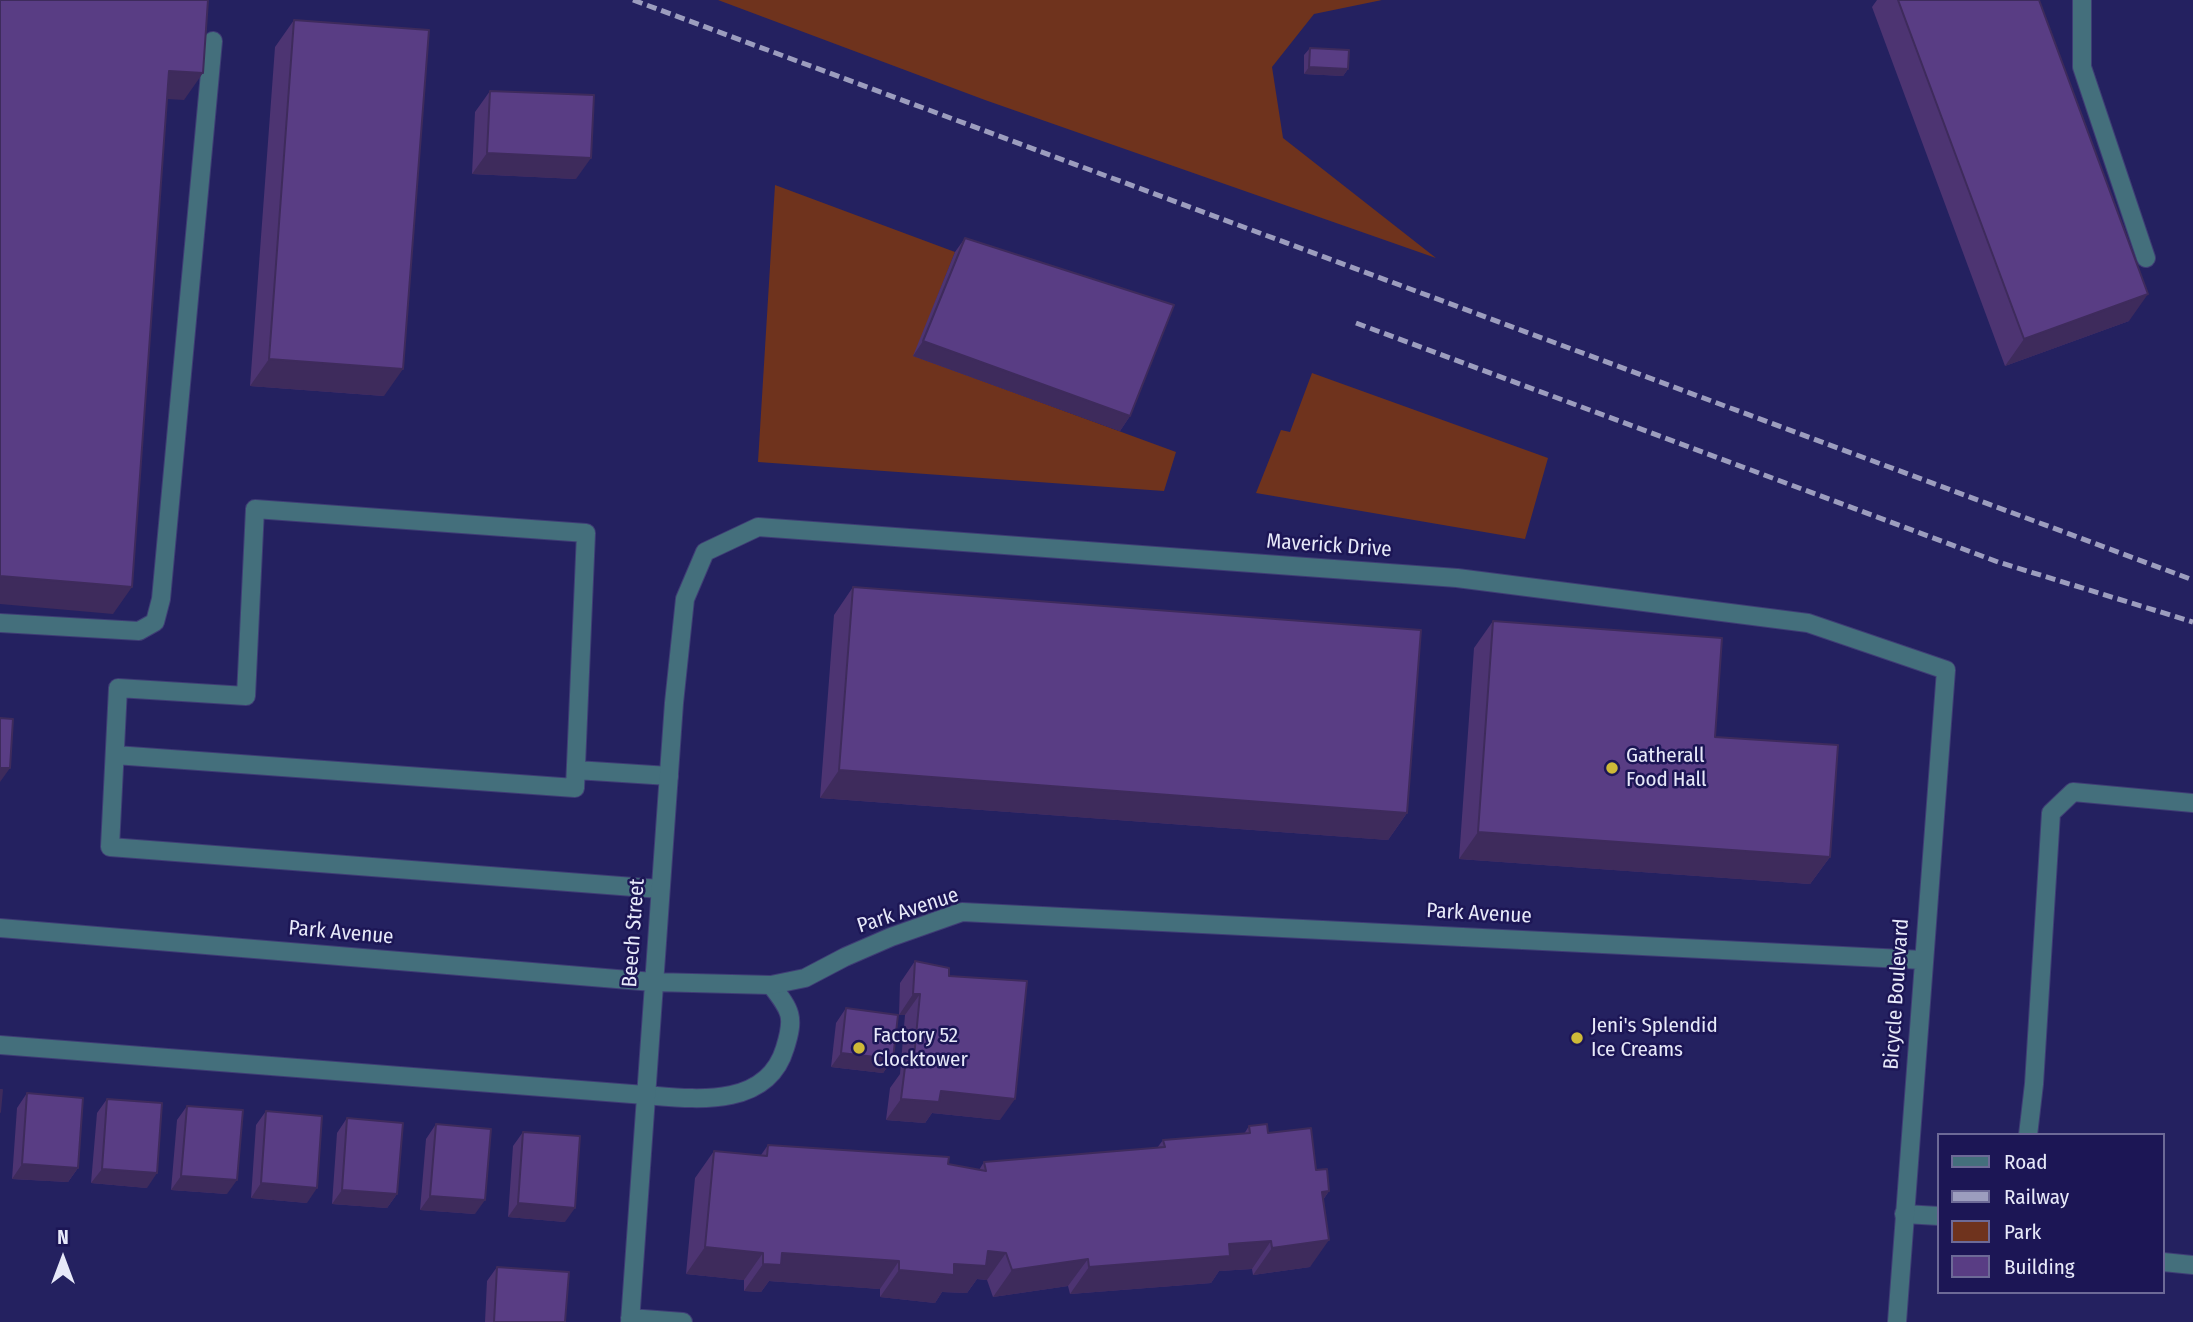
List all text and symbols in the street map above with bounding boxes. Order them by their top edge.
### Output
street label: Maverick Drive [1266,529,1392,563]
place label: Gatherall Food Hall [1626,743,1707,793]
marker: Gatherall Food Hall [1604,760,1620,776]
street label: Beech Street [618,878,650,988]
street label: Park Avenue [854,883,962,939]
street label: Park Avenue [1426,899,1532,929]
street label: Park Avenue [287,916,395,950]
street label: Bicycle Boulevard [1879,918,1915,1070]
place label: Jeni's Splendid Ice Creams [1591,1013,1718,1063]
place label: Factory 52 Clocktower [873,1023,968,1073]
marker: Jeni's Splendid Ice Creams [1569,1030,1585,1046]
marker: Factory 52 Clocktower [851,1040,867,1056]
legend [1938,1133,2165,1294]
text: Road [2004,1149,2048,1175]
text: Railway [2004,1184,2069,1210]
text: Park [2004,1219,2041,1245]
north arrow [28,1224,98,1294]
text: N [57,1226,69,1249]
text: Building [2004,1254,2075,1280]

